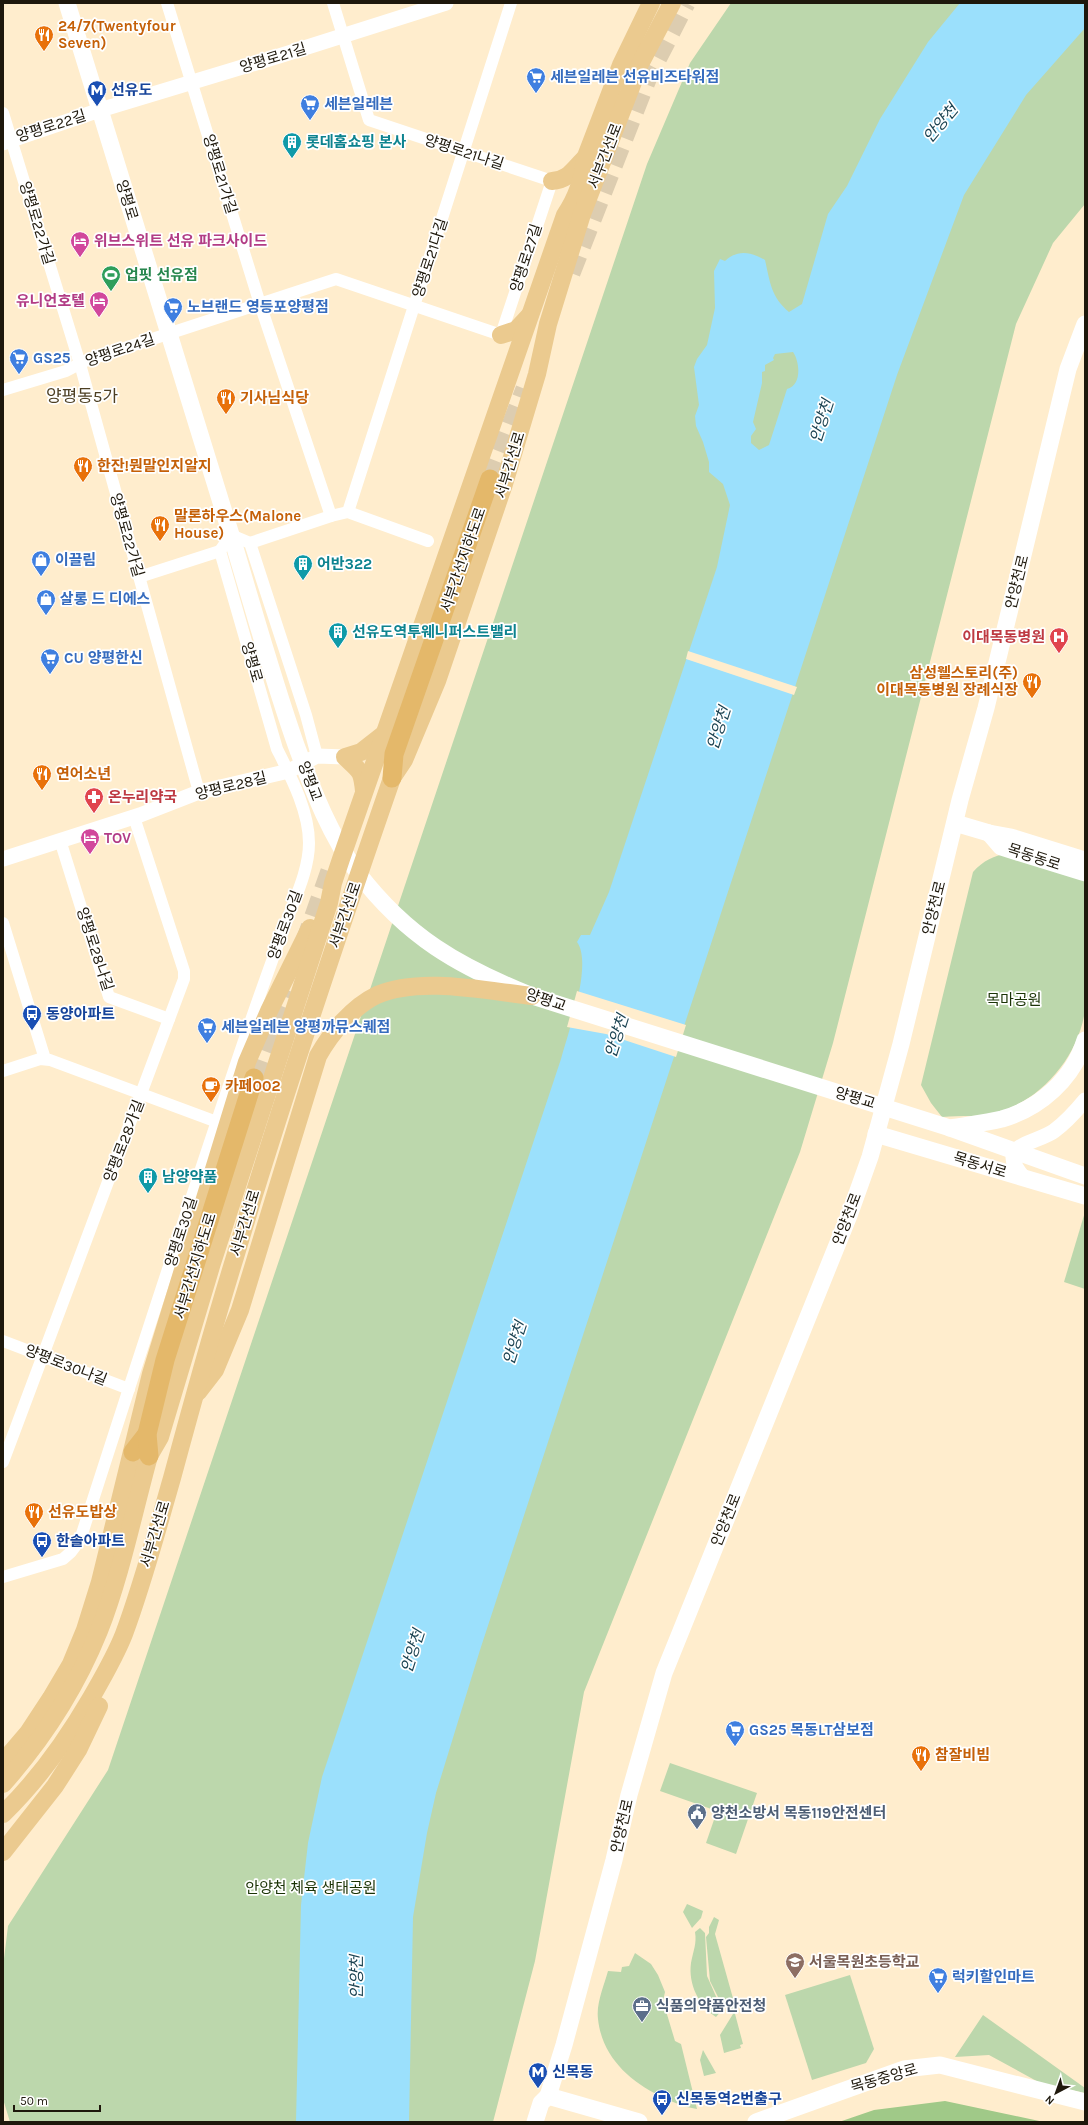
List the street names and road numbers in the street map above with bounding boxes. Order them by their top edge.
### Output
street label: 양평로21길 [237,39,309,77]
street label: 양평로22길 [14,106,88,146]
street label: 서부간선로 [584,121,626,191]
street label: 양평로21나길 [422,131,506,173]
street label: 양평로21가길 [199,132,241,216]
street label: 양평로 [112,178,142,222]
street label: 양평로22가길 [16,179,58,267]
street label: 양평로21다길 [409,216,451,300]
street label: 양평로27길 [506,221,546,295]
street label: 양평로24길 [83,330,157,370]
street label: 서부간선로 [491,429,529,501]
street label: 양평로22가길 [106,491,148,579]
street label: 서부간선지하도로 [437,505,489,615]
street label: 안양천로 [1002,553,1032,611]
street label: 양평로 [238,640,266,684]
street label: 양평교 [294,758,326,804]
street label: 양평로28길 [193,768,269,804]
street label: 목동동로 [1005,840,1063,874]
street label: 서부간선로 [325,879,365,951]
street label: 안양천로 [919,879,949,937]
street label: 양평로30길 [264,888,306,962]
street label: 양평로28나길 [73,905,117,993]
street label: 양평교 [523,985,569,1015]
street label: 양평교 [833,1083,877,1113]
street label: 양평로28가길 [100,1097,148,1185]
street label: 목동서로 [951,1148,1009,1182]
street label: 서부간선로 [226,1187,264,1259]
street label: 안양천로 [829,1190,865,1248]
street label: 양평로30길 [161,1195,201,1269]
street label: 서부간선지하도로 [170,1211,220,1321]
street label: 양평로30나길 [22,1341,110,1389]
street label: 안양천로 [707,1491,745,1549]
street label: 서부간선로 [136,1498,174,1570]
street label: 안양천로 [607,1797,637,1855]
street label: 목동중앙로 [848,2060,920,2096]

